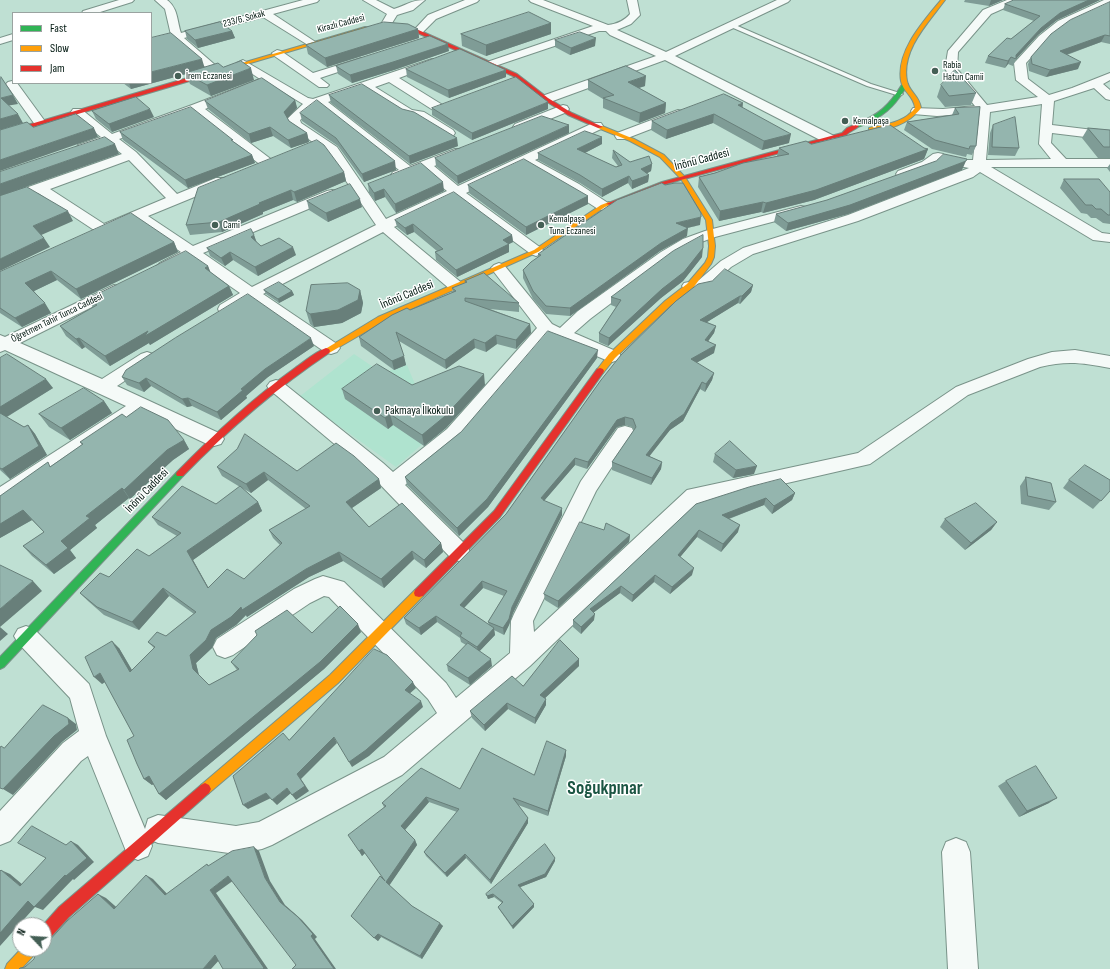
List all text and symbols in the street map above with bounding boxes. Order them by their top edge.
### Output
street label: 233/6. Sokak [222,8,266,30]
legend [12,12,152,84]
street label: Kirazlı Caddesi [316,12,366,36]
text: Fast [50,21,67,36]
text: Slow [50,41,69,56]
place label: Rabia Hatun Camii [943,59,984,82]
text: Jam [50,61,65,76]
marker: Rabia Hatun Camii [930,66,940,76]
place label: İrem Eczanesi [186,70,232,82]
marker: İrem Eczanesi [173,71,183,81]
place label: Kemalpaşa [853,115,889,127]
marker: Kemalpaşa [840,116,850,126]
street label: İnönü Caddesi [673,146,731,174]
place label: Kemalpaşa Tuna Eczanesi [549,213,595,236]
place label: Cami [223,219,240,231]
marker: Cami [210,220,220,230]
marker: Kemalpaşa Tuna Eczanesi [536,220,546,230]
street label: İnönü Caddesi [378,277,436,313]
street label: Öğretmen Tahir Tunca Caddesi [9,291,105,345]
place label: Pakmaya İlkokulu [385,404,453,418]
marker: Pakmaya İlkokulu [372,406,382,416]
street label: İnönü Caddesi [122,466,172,516]
district label: Soğukpınar [567,778,643,800]
north arrow [12,917,52,957]
text: N [14,927,29,938]

